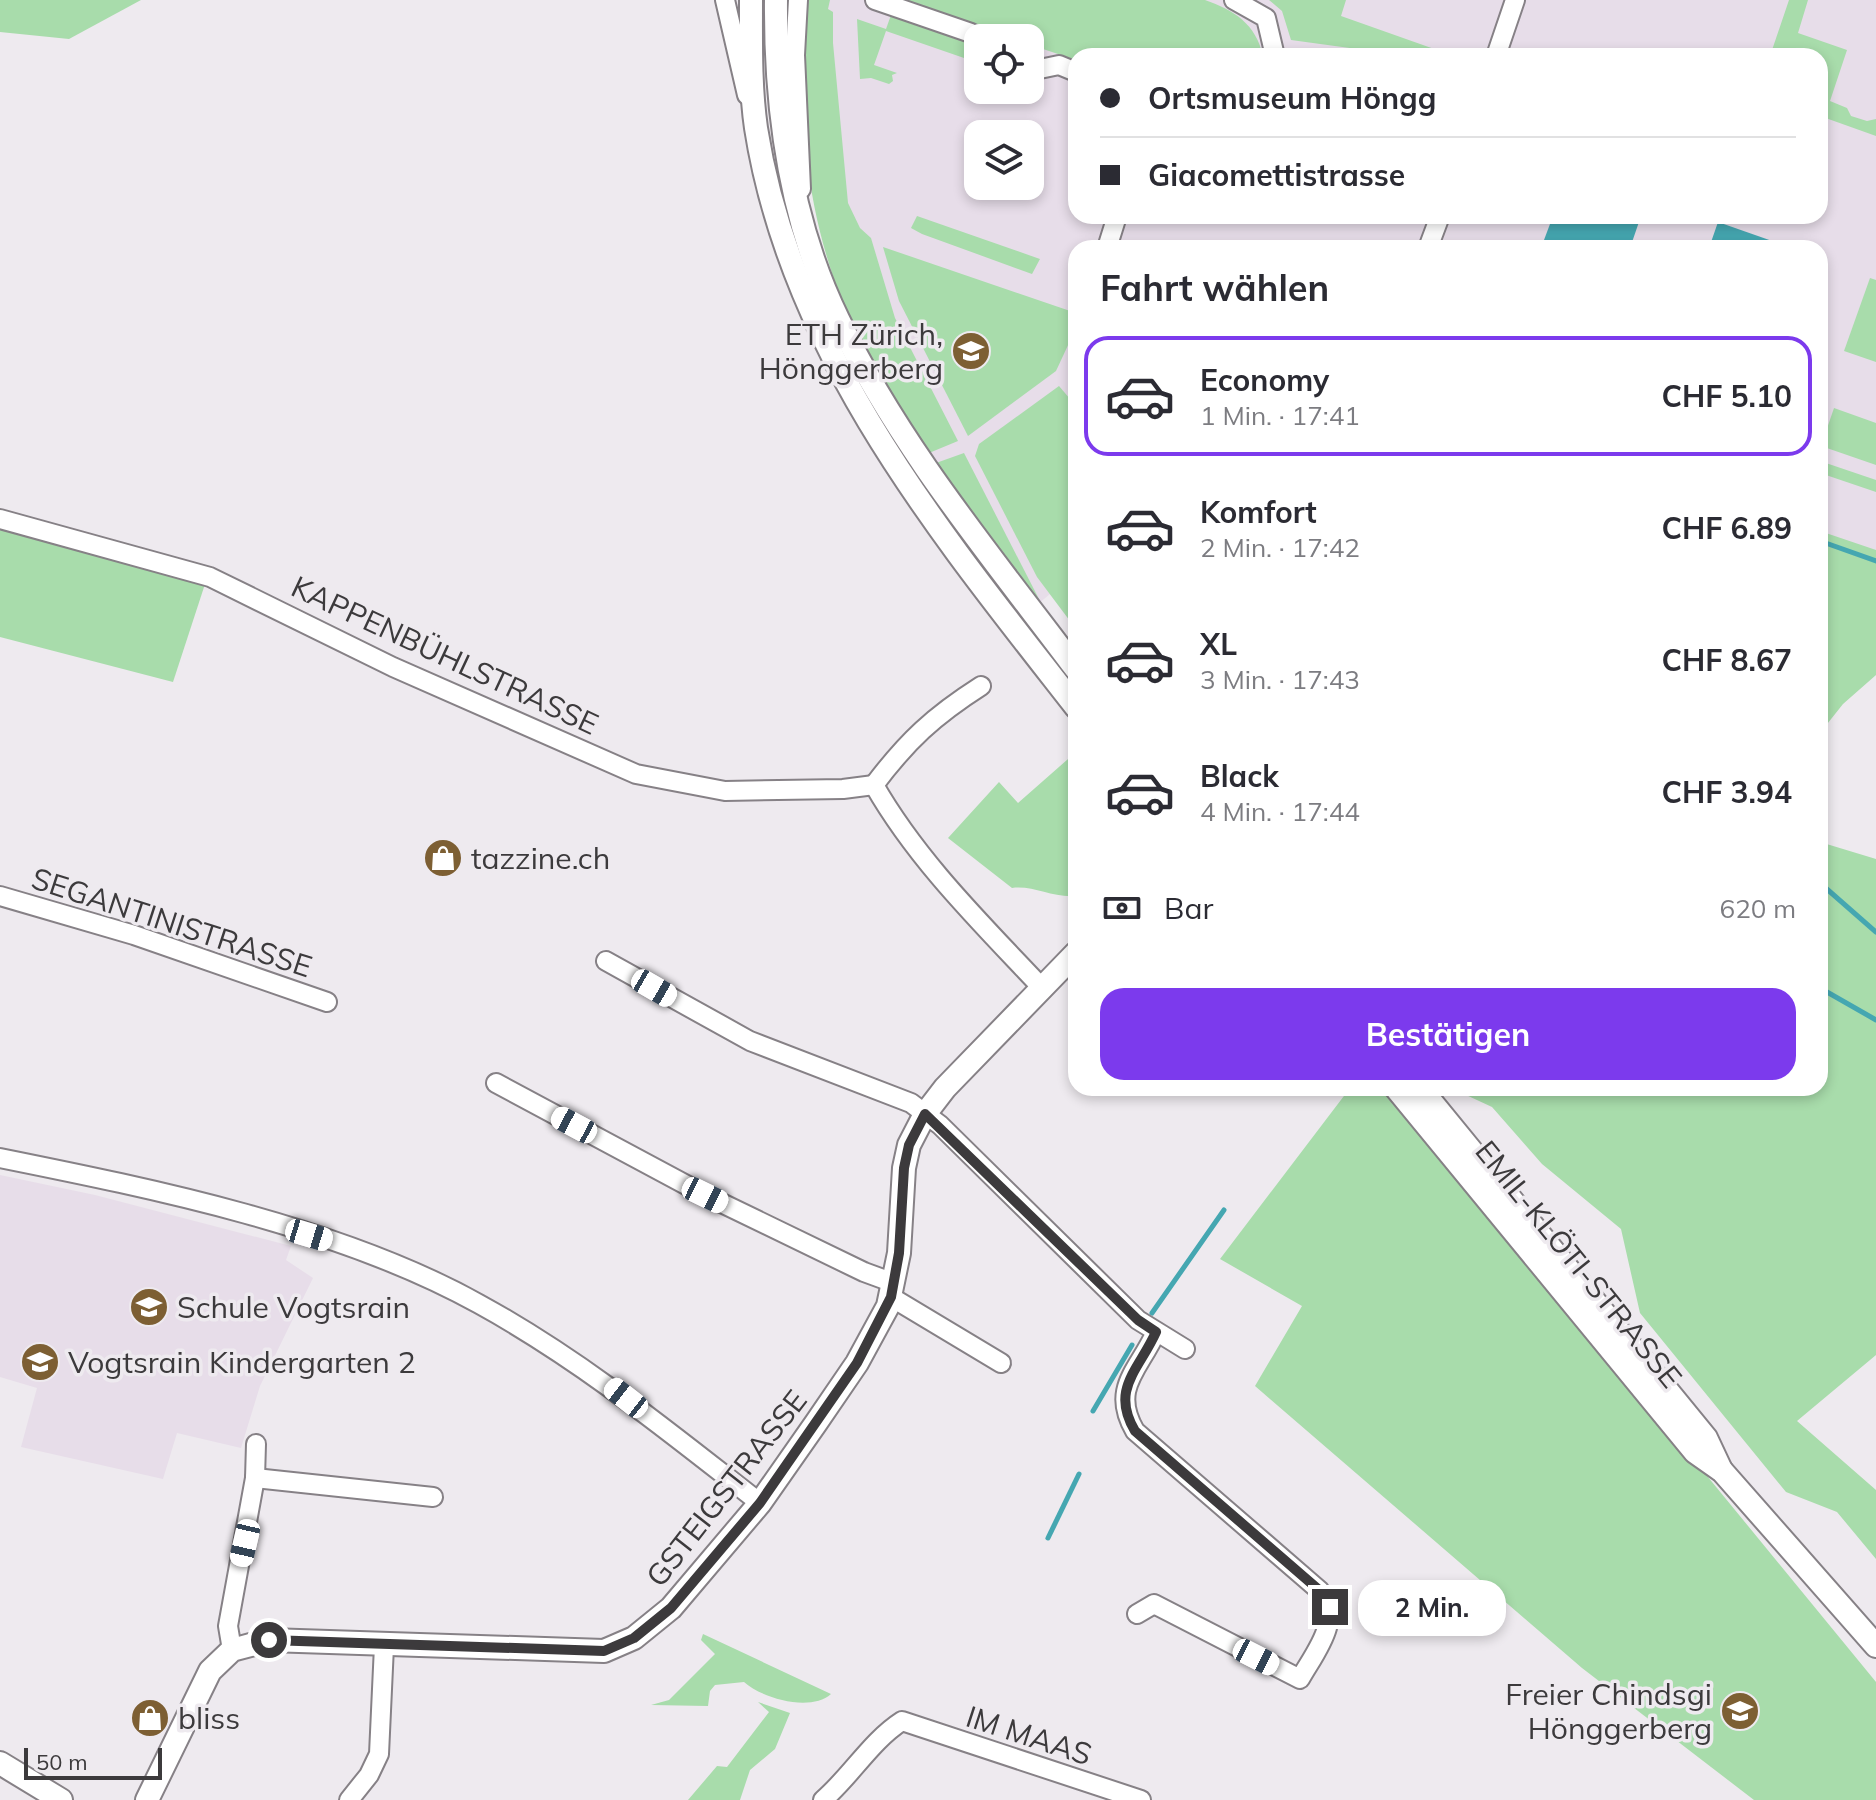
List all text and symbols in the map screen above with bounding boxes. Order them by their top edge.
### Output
map controls [964,24,1044,200]
button: locate [964,24,1044,104]
text: Ortsmuseum Höngg [1148,79,1436,117]
button: layers [964,120,1044,200]
text: Giacomettistrasse [1148,156,1405,194]
text: Fahrt wählen [1100,265,1329,310]
place label: ETH Zürich, Hönggerberg [759,315,943,387]
school or university icon: ETH Zürich, Hönggerberg [950,330,992,372]
icon: car [1104,360,1176,432]
text: Economy [1200,361,1329,399]
text: CHF 5.10 [1661,377,1792,415]
text: 1 Min. · 17:41 [1200,399,1360,432]
icon: car [1104,492,1176,564]
text: Komfort [1200,493,1317,531]
text: CHF 6.89 [1661,509,1792,547]
text: 2 Min. · 17:42 [1200,531,1360,564]
street label: KAPPENBÜHLSTRASSE [286,567,604,743]
icon: car [1104,624,1176,696]
text: XL [1200,625,1237,663]
text: CHF 8.67 [1661,641,1792,679]
text: 3 Min. · 17:43 [1200,663,1360,696]
icon: car [1104,756,1176,828]
text: Black [1200,757,1279,795]
text: CHF 3.94 [1661,773,1792,811]
text: 4 Min. · 17:44 [1200,795,1360,828]
shop icon: tazzine.ch [422,837,464,879]
place label: tazzine.ch [471,839,610,877]
street label: SEGANTINISTRASSE [27,859,317,985]
icon: cash [1100,886,1144,930]
text: Bar [1164,889,1213,927]
text: 620 m [1720,892,1796,925]
car [627,966,681,1010]
button: Bestätigen [1100,988,1796,1080]
car [547,1103,601,1147]
street label: EMIL-KLÖTI-STRASSE [1468,1133,1690,1395]
car [678,1174,732,1216]
car [283,1217,335,1253]
school or university icon: Schule Vogtsrain [128,1286,170,1328]
place label: Schule Vogtsrain [177,1288,410,1326]
school or university icon: Vogtsrain Kindergarten 2 [19,1341,61,1383]
place label: Vogtsrain Kindergarten 2 [68,1343,416,1381]
car [600,1374,652,1422]
street label: GSTEIGSTRASSE [637,1382,815,1594]
car [228,1517,262,1569]
callout: 2 Min. [1358,1579,1506,1635]
route end [1312,1589,1348,1625]
text: 2 Min. [1395,1591,1469,1624]
route start [251,1622,287,1658]
car [1229,1635,1283,1679]
place label: Freier Chindsgi Hönggerberg [1505,1675,1712,1747]
school or university icon: Freier Chindsgi Hönggerberg [1719,1690,1761,1732]
shop icon: bliss [129,1697,171,1739]
street label: IM MAAS [961,1697,1097,1773]
place label: bliss [178,1699,240,1737]
scale bar [24,1744,162,1780]
text: 50 m [36,1748,87,1776]

